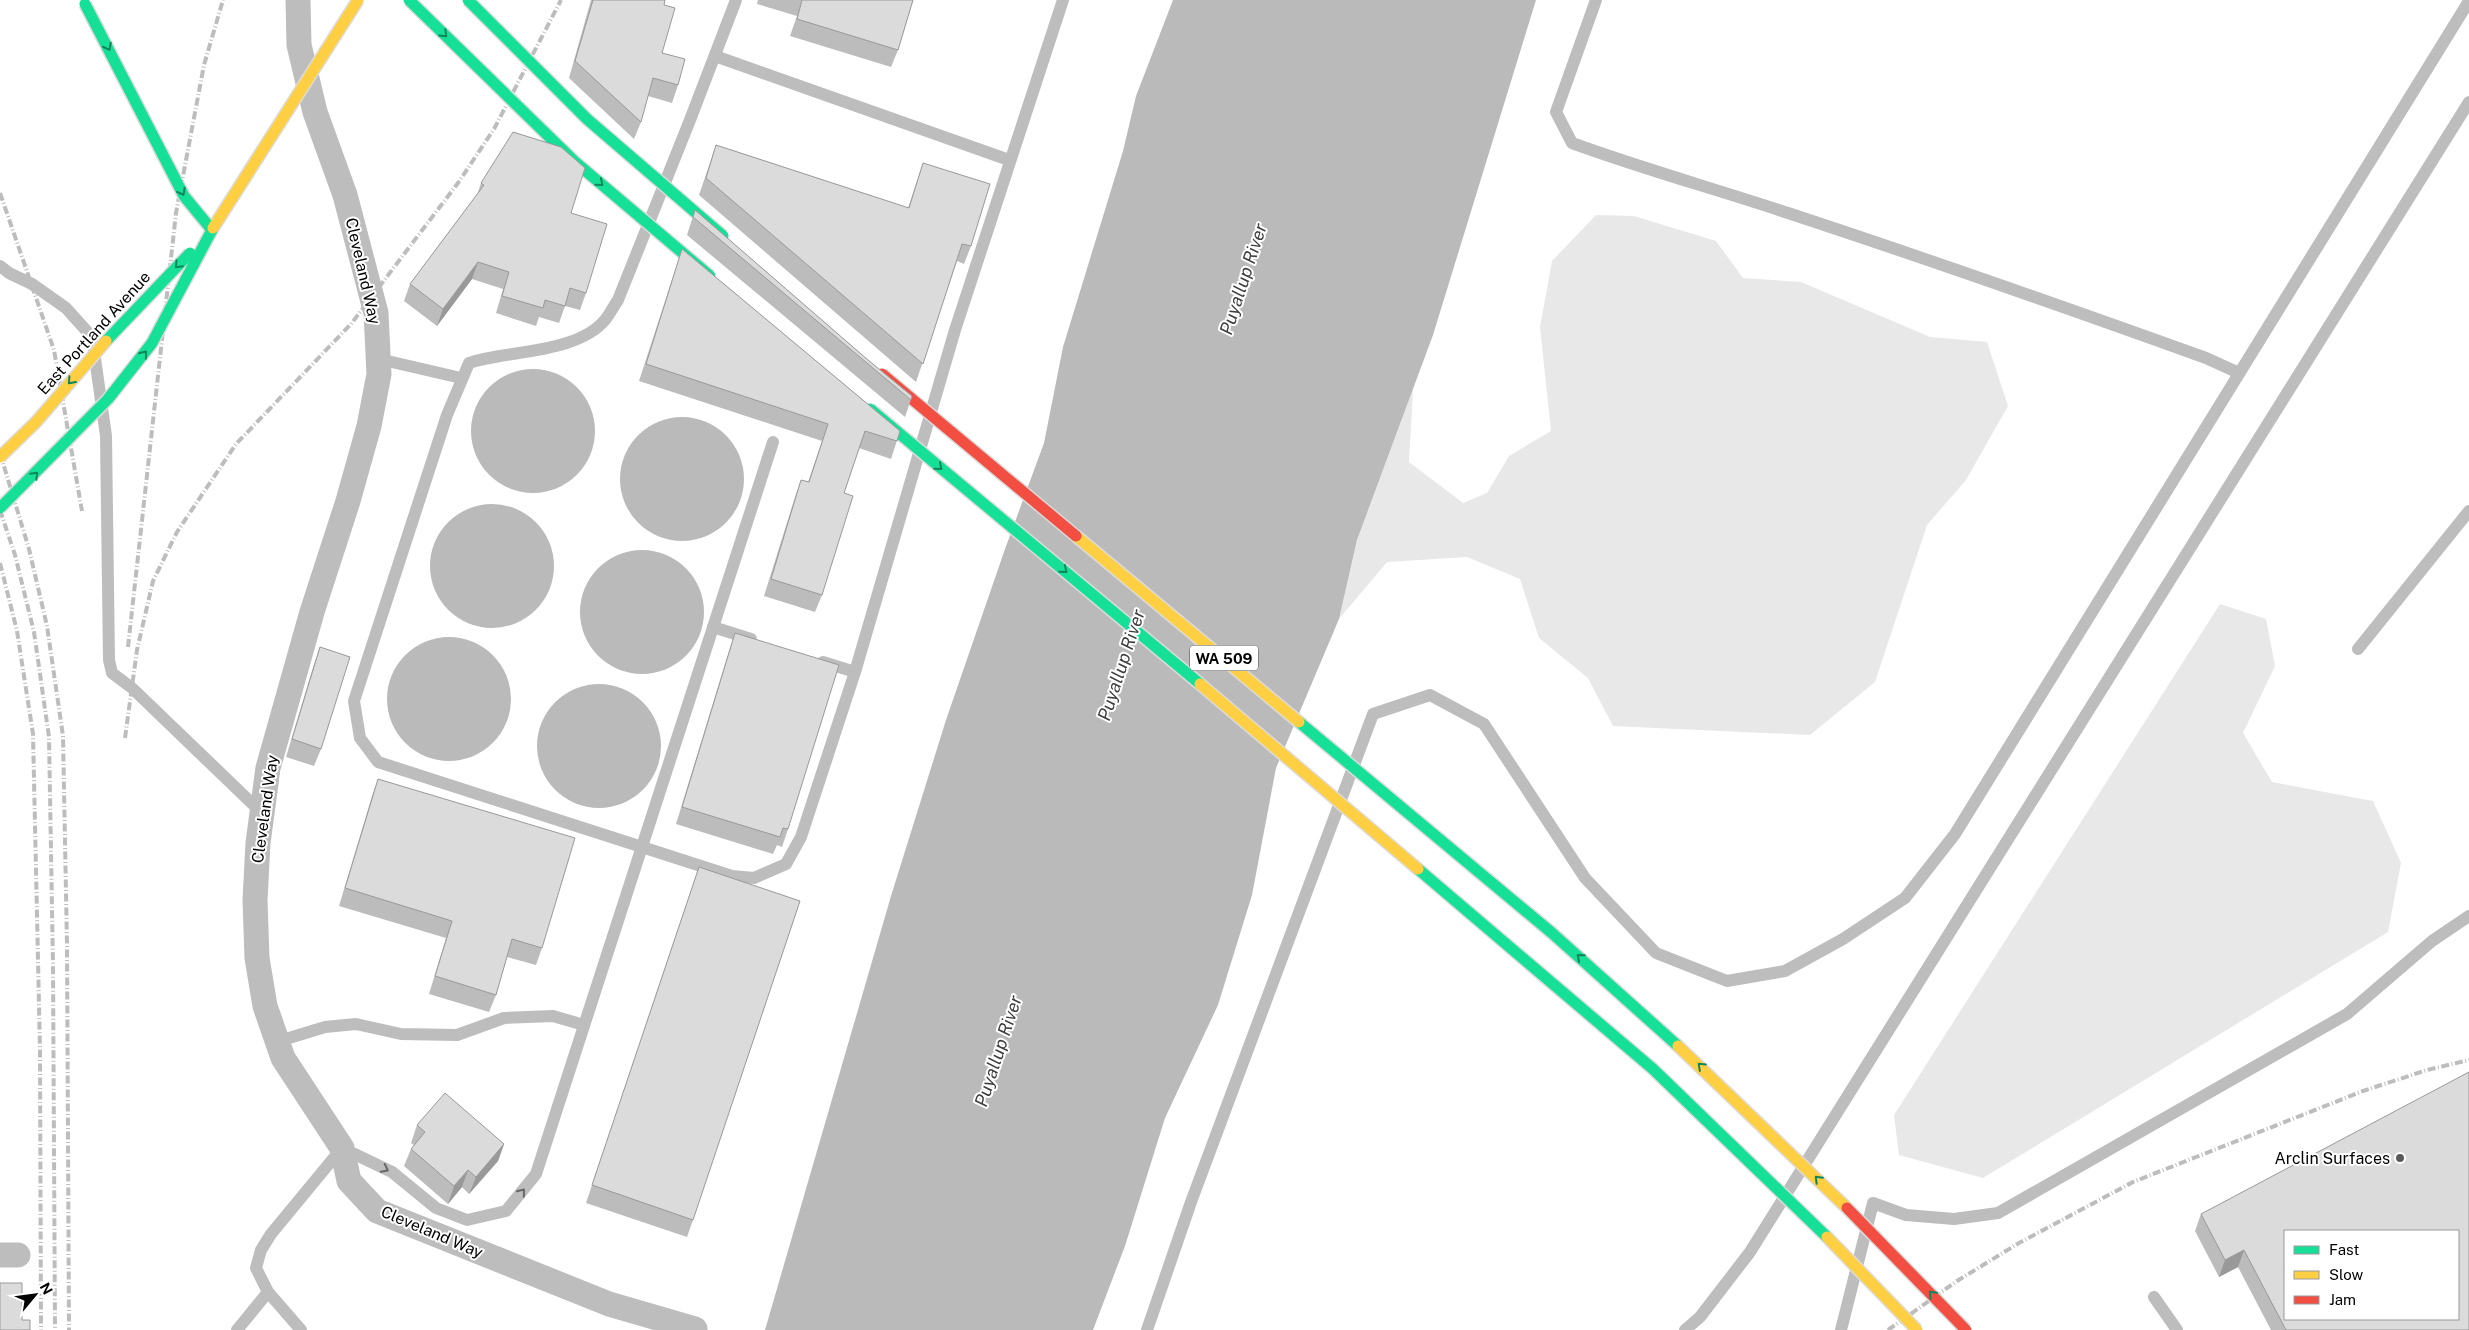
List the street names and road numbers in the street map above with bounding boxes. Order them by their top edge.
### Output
street label: Cleveland Way [341,216,385,327]
street label: East Portland Avenue [34,267,154,399]
road number: WA 509 [1190,646,1258,670]
street label: Cleveland Way [248,753,282,864]
street label: Cleveland Way [378,1202,486,1262]

